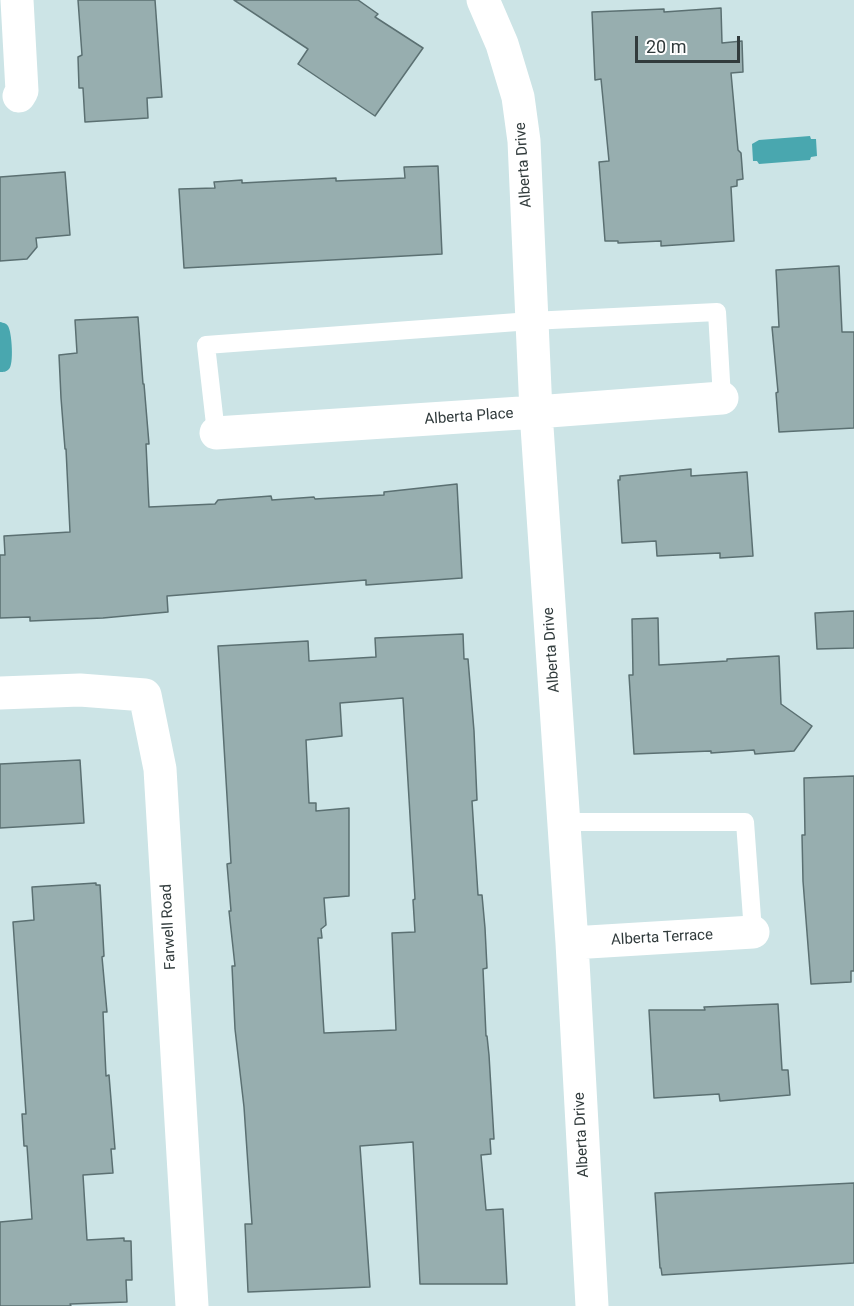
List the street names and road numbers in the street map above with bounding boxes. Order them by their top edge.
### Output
street label: Alberta Drive [512,122,536,208]
street label: Alberta Place [424,405,514,429]
street label: Alberta Drive [540,607,564,693]
street label: Farwell Road [158,884,180,970]
street label: Alberta Terrace [611,926,713,950]
street label: Alberta Drive [571,1092,593,1178]

